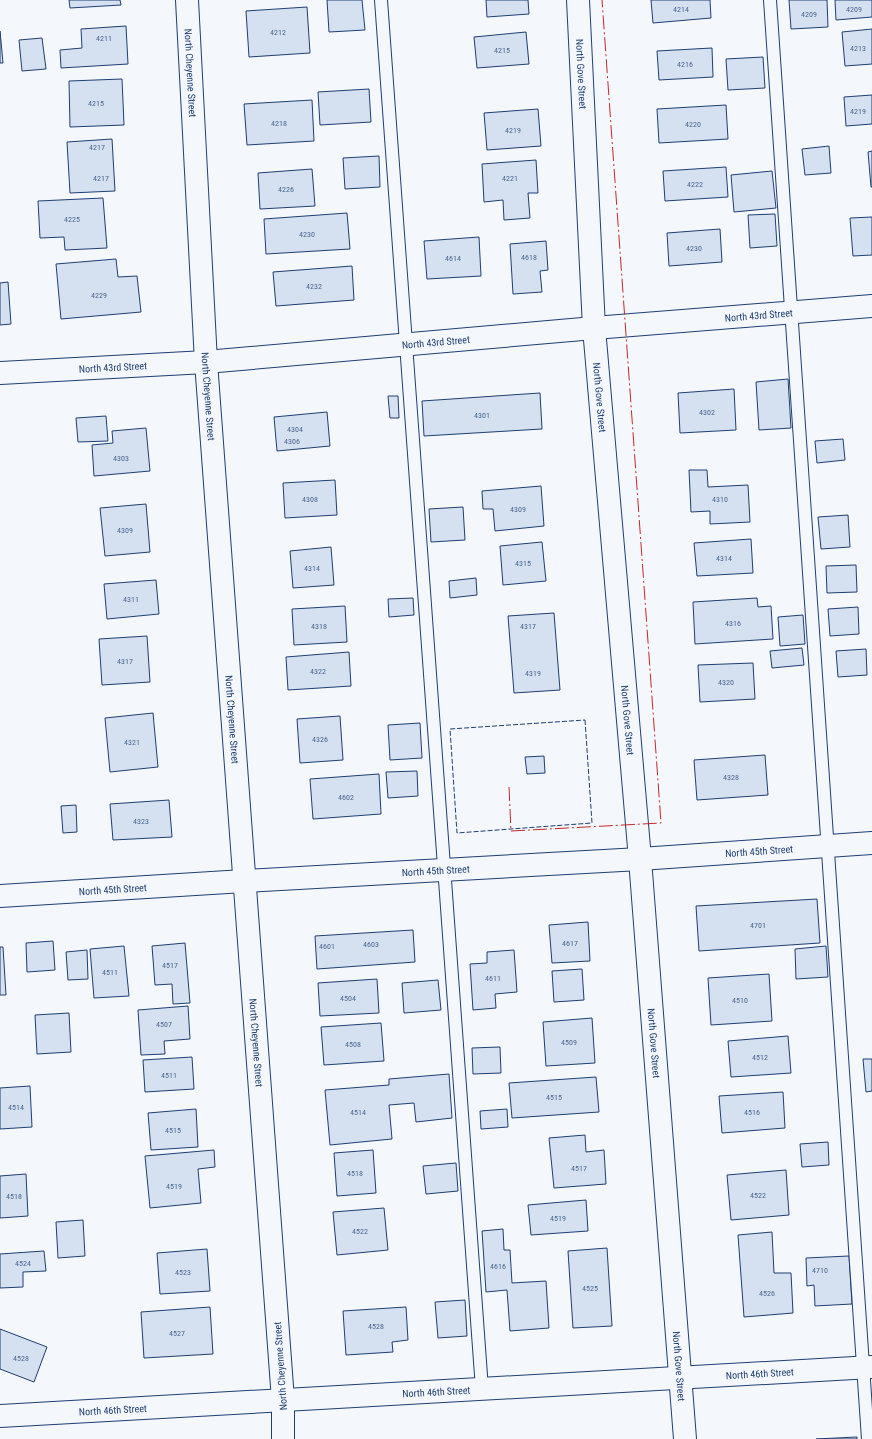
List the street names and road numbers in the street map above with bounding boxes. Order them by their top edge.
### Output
street label: North Cheyenne Street [183,28,198,118]
street label: North Gove Street [574,39,588,109]
street label: North 43rd Street [724,307,793,324]
street label: North 43rd Street [401,334,470,351]
street label: North Cheyenne Street [199,352,217,441]
street label: North 43rd Street [79,360,147,375]
street label: North Gove Street [591,362,608,433]
street label: North Cheyenne Street [223,675,241,764]
street label: North Gove Street [619,685,636,756]
street label: North 45th Street [725,843,794,859]
street label: North 45th Street [401,863,470,878]
street label: North 45th Street [78,882,147,897]
street label: North Cheyenne Street [247,998,265,1087]
street label: North Gove Street [646,1008,662,1079]
street label: North Cheyenne Street [272,1321,289,1411]
street label: North Gove Street [671,1331,687,1402]
street label: North 46th Street [726,1366,794,1381]
street label: North 46th Street [402,1385,471,1399]
street label: North 46th Street [79,1403,147,1418]

